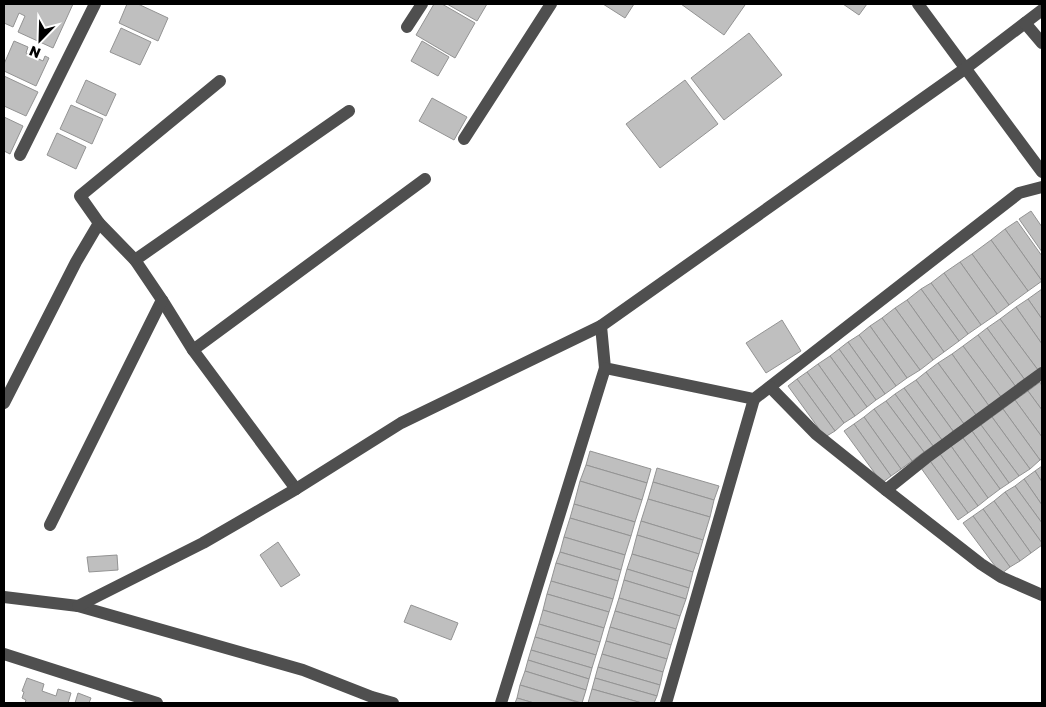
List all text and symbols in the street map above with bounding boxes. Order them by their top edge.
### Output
north arrow [15,15,65,65]
text: N [27,43,43,62]

